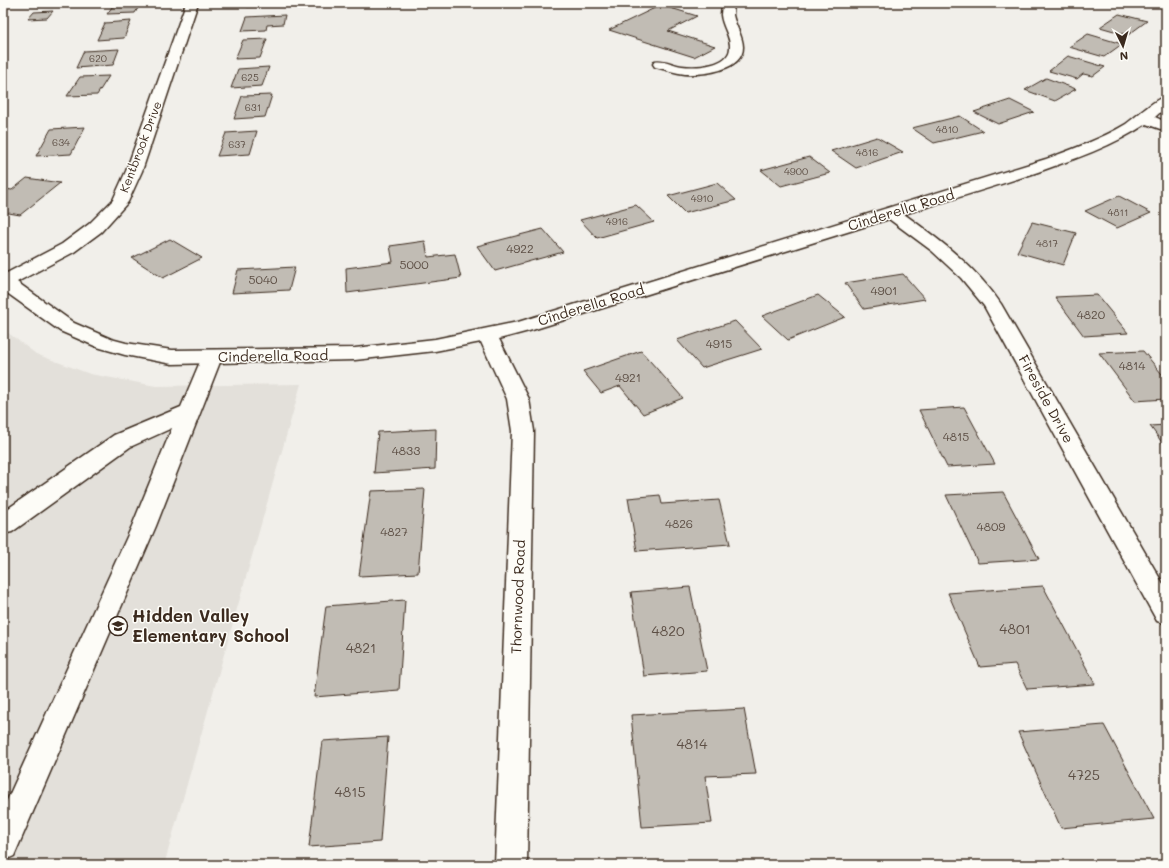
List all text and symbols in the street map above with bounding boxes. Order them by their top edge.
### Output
north arrow [1103,26,1143,66]
text: N [1119,49,1129,64]
house number: 620 [89,51,107,65]
house number: 625 [241,70,259,84]
street label: Kentbrook Drive [115,99,165,195]
house number: 631 [245,100,261,114]
house number: 4810 [936,122,958,136]
house number: 634 [52,135,70,149]
house number: 637 [228,137,246,151]
house number: 4816 [856,145,878,159]
house number: 4900 [784,164,808,178]
street label: Cinderella Road [845,184,957,235]
house number: 4910 [691,191,713,205]
house number: 4811 [1108,205,1128,219]
house number: 4916 [606,214,628,228]
house number: 4817 [1036,236,1058,250]
house number: 4922 [506,240,534,256]
house number: 5000 [399,256,429,272]
house number: 5040 [249,271,278,287]
street label: Cinderella Road [535,279,647,330]
house number: 4901 [871,282,897,298]
house number: 4820 [1077,306,1106,322]
house number: 4915 [706,335,732,351]
street label: Cinderella Road [218,345,328,366]
street label: Fireside Drive [1014,351,1078,446]
house number: 4814 [1119,357,1145,373]
house number: 4921 [615,369,641,385]
house number: 4815 [943,428,969,444]
house number: 4833 [392,442,420,458]
house number: 4826 [665,515,693,531]
house number: 4809 [977,518,1005,534]
house number: 4827 [380,523,408,539]
street label: Thornwood Road [506,539,529,655]
place label: Hidden Valley Elementary School [132,604,289,647]
school or university icon: Hidden Valley Elementary School [107,615,129,637]
house number: 4801 [999,619,1031,638]
house number: 4820 [651,621,685,640]
house number: 4821 [346,638,376,657]
house number: 4814 [676,734,708,753]
house number: 4725 [1068,765,1100,784]
house number: 4815 [334,782,366,801]

